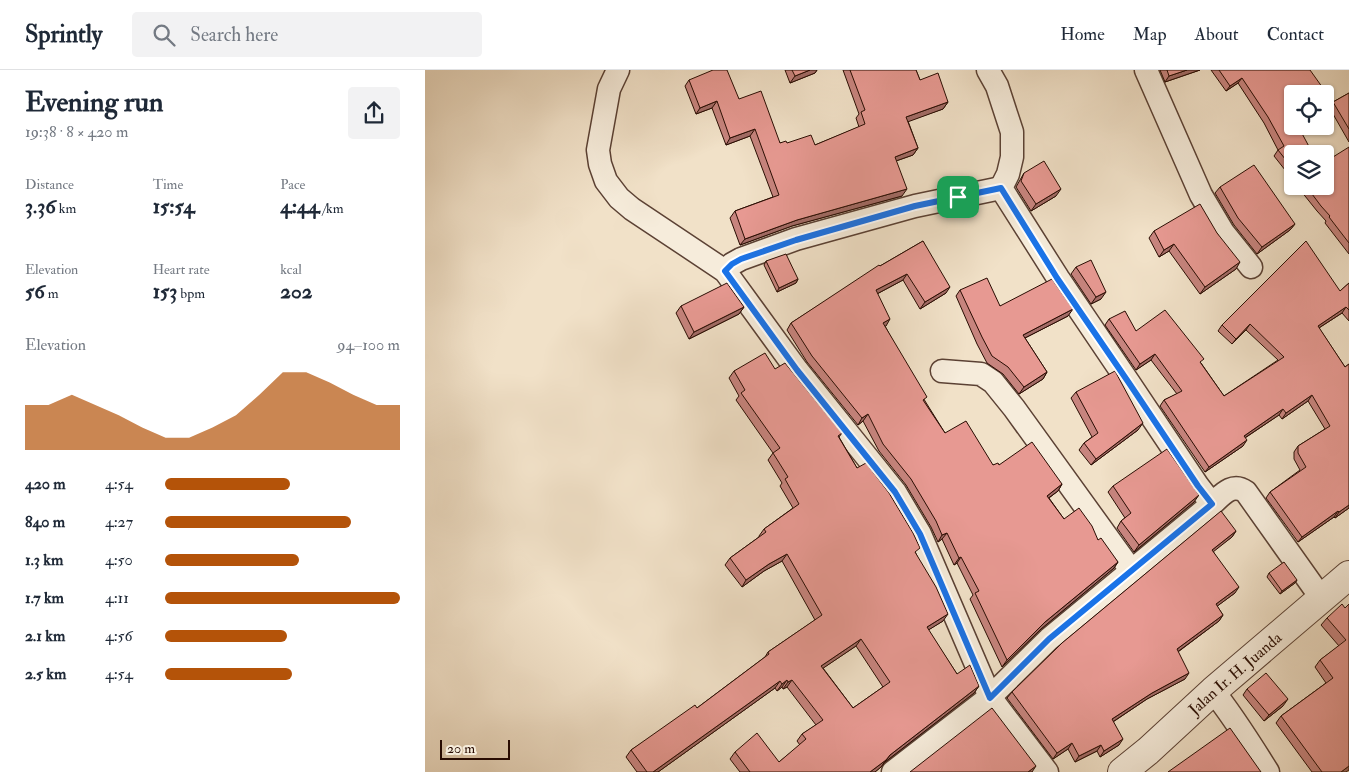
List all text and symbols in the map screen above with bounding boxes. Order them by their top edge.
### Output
search box [132,12,482,57]
text: Sprintly [25,19,102,50]
icon: search [150,21,178,49]
text: Search here [190,23,278,47]
text: Home [1060,23,1105,46]
text: Map [1133,23,1167,46]
text: About [1195,23,1239,46]
text: Contact [1267,23,1324,46]
text: Evening run [25,85,163,120]
map controls [1284,85,1334,195]
button: locate [1284,85,1334,135]
button: share [348,87,400,139]
text: 19:38 · 8 × 420 m [25,122,128,142]
button: layers [1284,145,1334,195]
text: Distance [25,176,74,193]
text: Time [153,176,183,193]
text: Pace [280,176,305,193]
pin [937,176,979,218]
icon: arrive [944,183,972,211]
text: 3.36 [25,193,56,220]
text: 15:54 [153,193,195,220]
text: 4:44 [280,193,320,220]
text: km [56,200,76,217]
text: /km [320,200,344,217]
text: Elevation [25,261,78,278]
text: Heart rate [153,261,210,278]
text: kcal [280,261,302,278]
text: 56 [25,278,45,305]
text: 153 [153,278,177,305]
text: 202 [280,278,312,305]
text: m [45,285,59,302]
text: bpm [177,285,205,302]
text: Elevation [25,335,86,355]
text: 94–100 m [337,335,400,355]
text: 420 m [25,474,66,494]
text: 4:54 [105,474,133,494]
text: 840 m [25,512,65,532]
text: 4:27 [105,512,133,532]
text: 1.3 km [25,550,63,570]
text: 4:50 [105,550,133,570]
text: 1.7 km [25,588,64,608]
text: 4:11 [105,588,129,608]
text: 2.1 km [25,626,65,646]
text: 4:56 [105,626,133,646]
street label: Jalan Ir. H. Juanda [1184,628,1286,721]
text: 2.5 km [25,664,66,684]
text: 4:54 [105,664,133,684]
scale bar [440,737,510,760]
text: 20 m [447,740,475,757]

